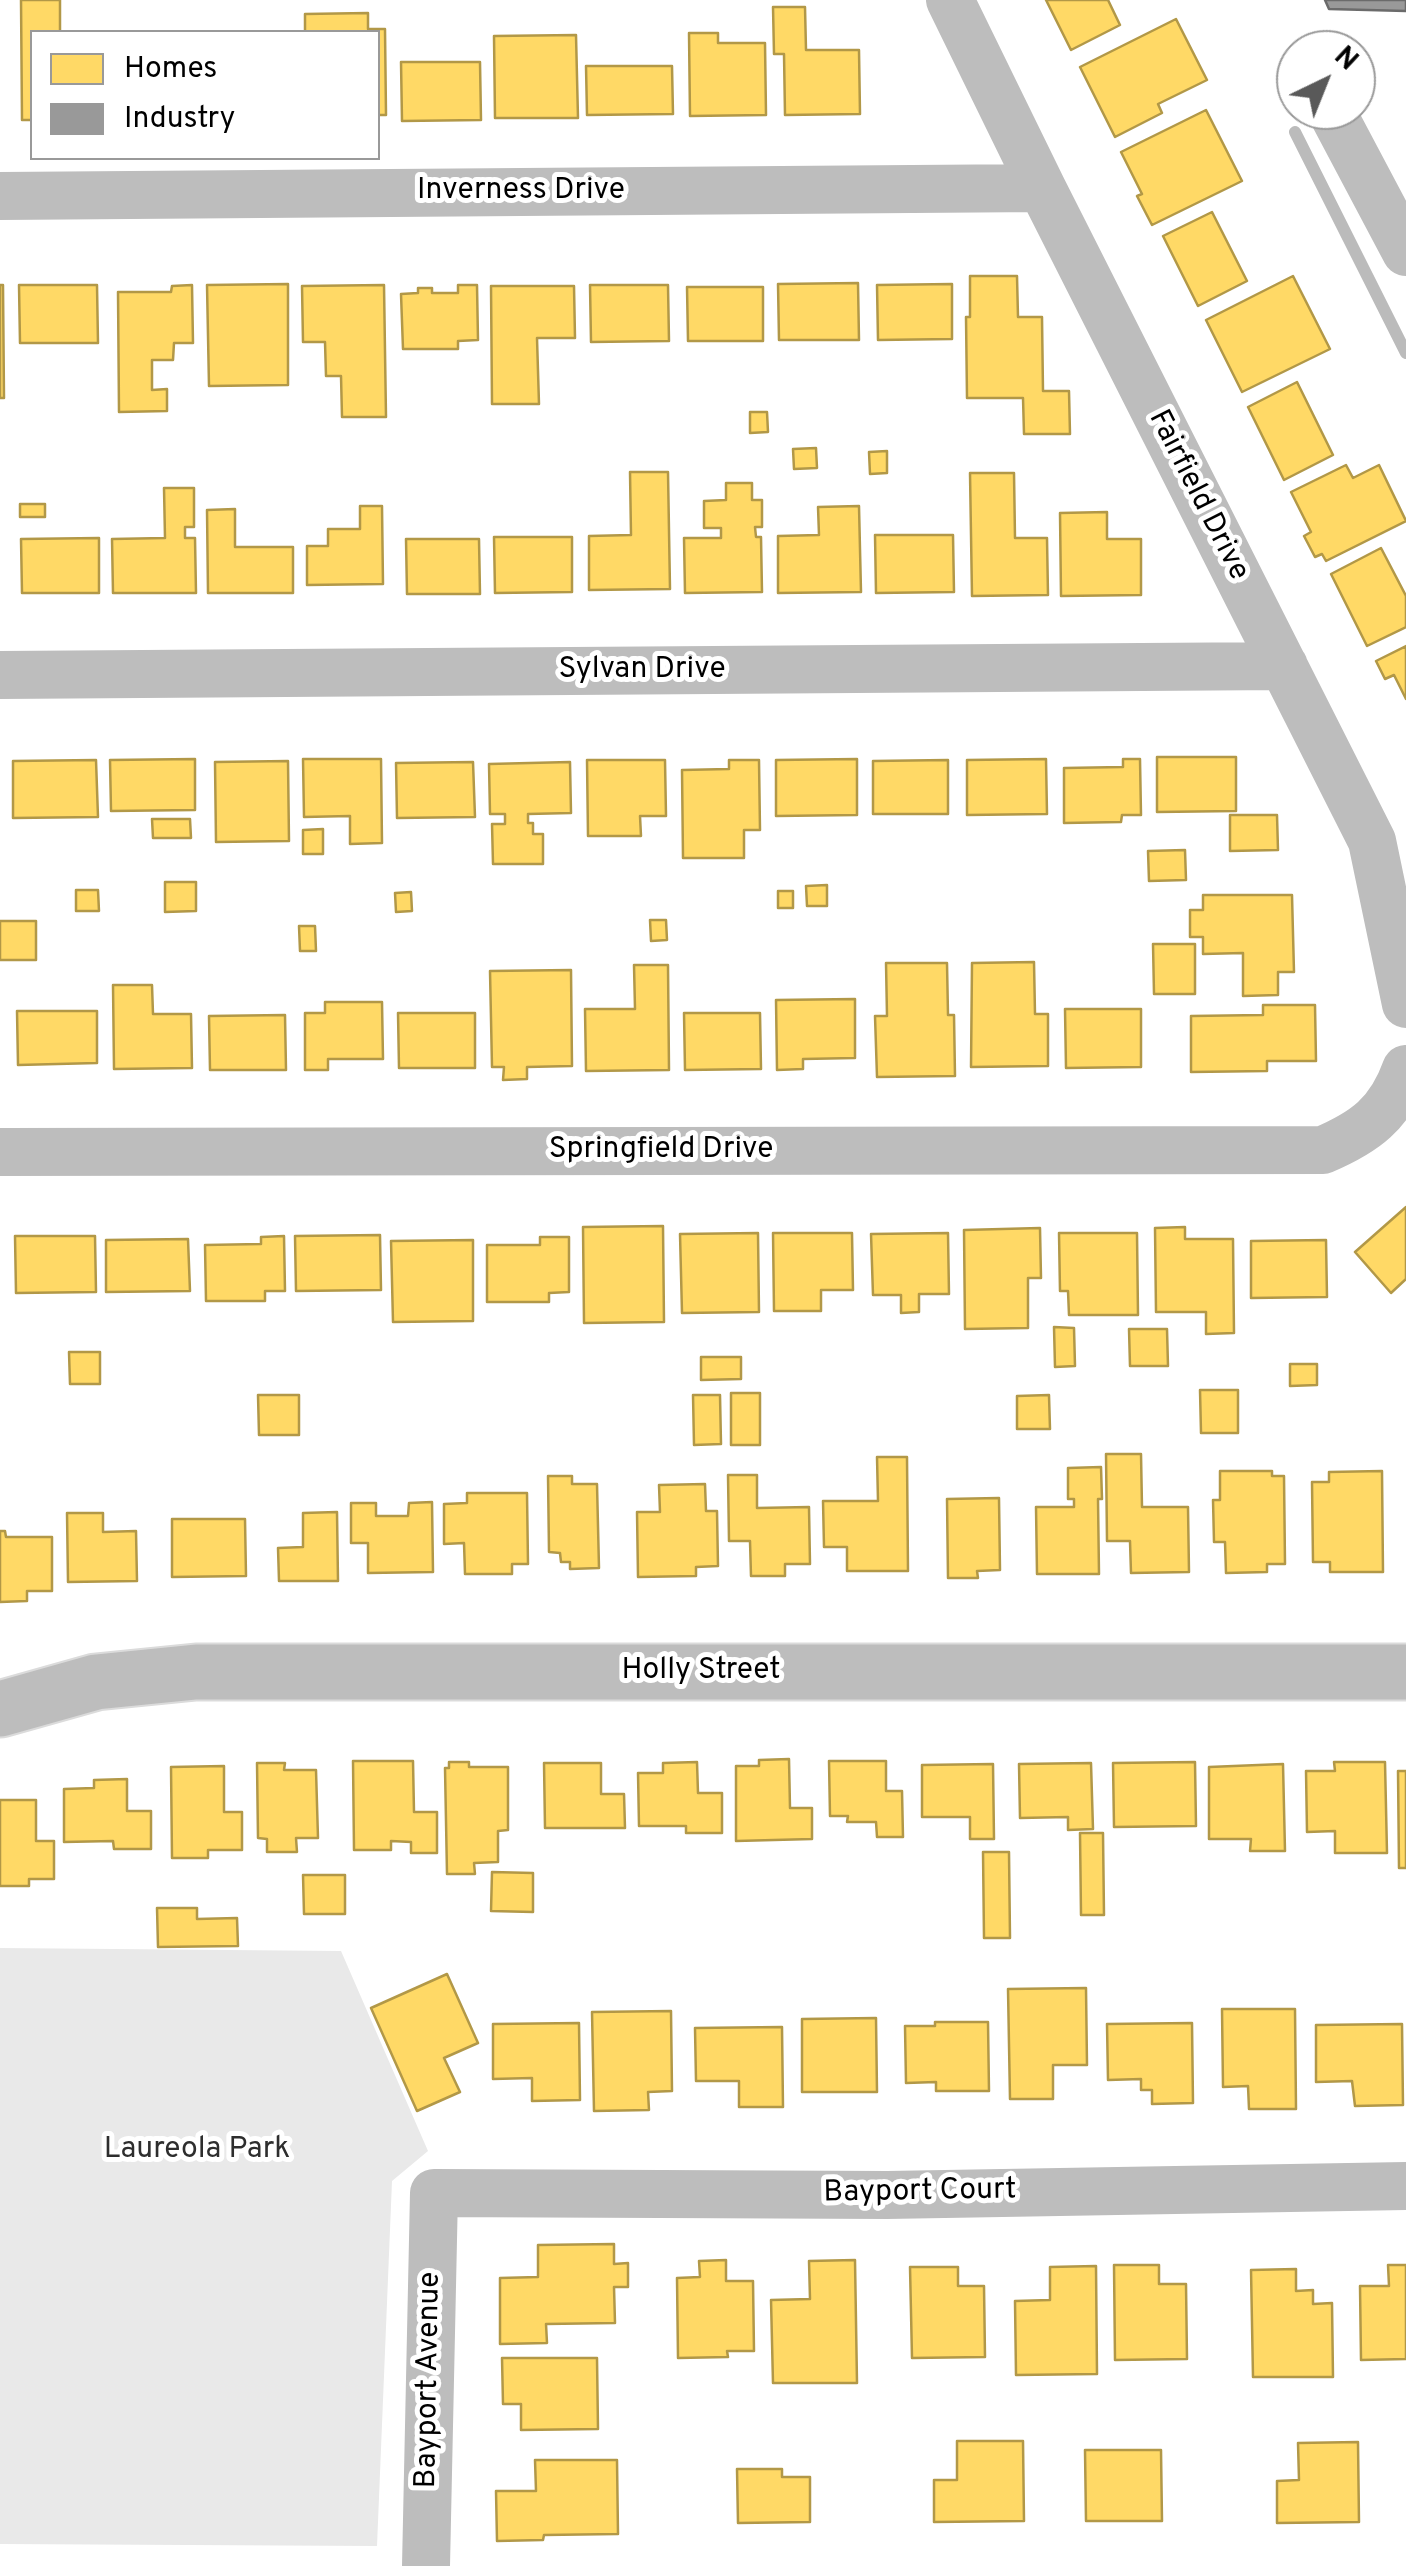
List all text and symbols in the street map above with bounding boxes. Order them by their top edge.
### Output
legend [30,30,380,160]
north arrow [1276,30,1376,130]
text: N [1325,39,1365,80]
text: Homes [124,51,217,88]
text: Industry [124,101,235,138]
street label: Inverness Drive [417,174,625,210]
street label: Fairfield Drive [1139,405,1255,587]
street label: Sylvan Drive [558,653,726,689]
street label: Springfield Drive [549,1133,773,1169]
street label: Holly Street [621,1654,781,1690]
park label: Laureola Park [104,2133,290,2169]
street label: Bayport Court [823,2173,1017,2213]
street label: Bayport Avenue [410,2271,450,2489]

